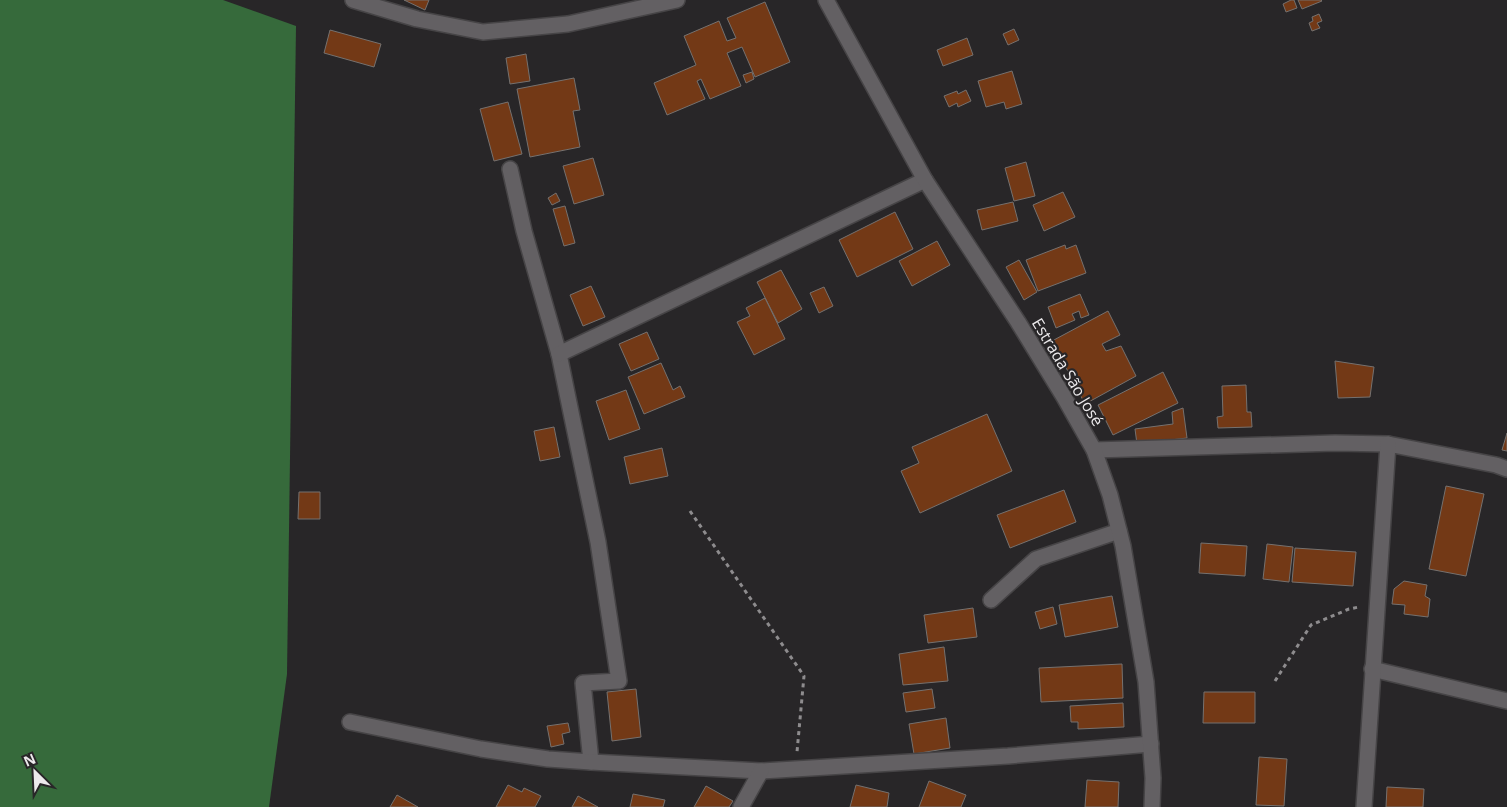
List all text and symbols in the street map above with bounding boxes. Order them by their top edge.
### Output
street label: Estrada São José [1027,314,1109,430]
north arrow [10,747,60,797]
text: N [20,749,39,771]

